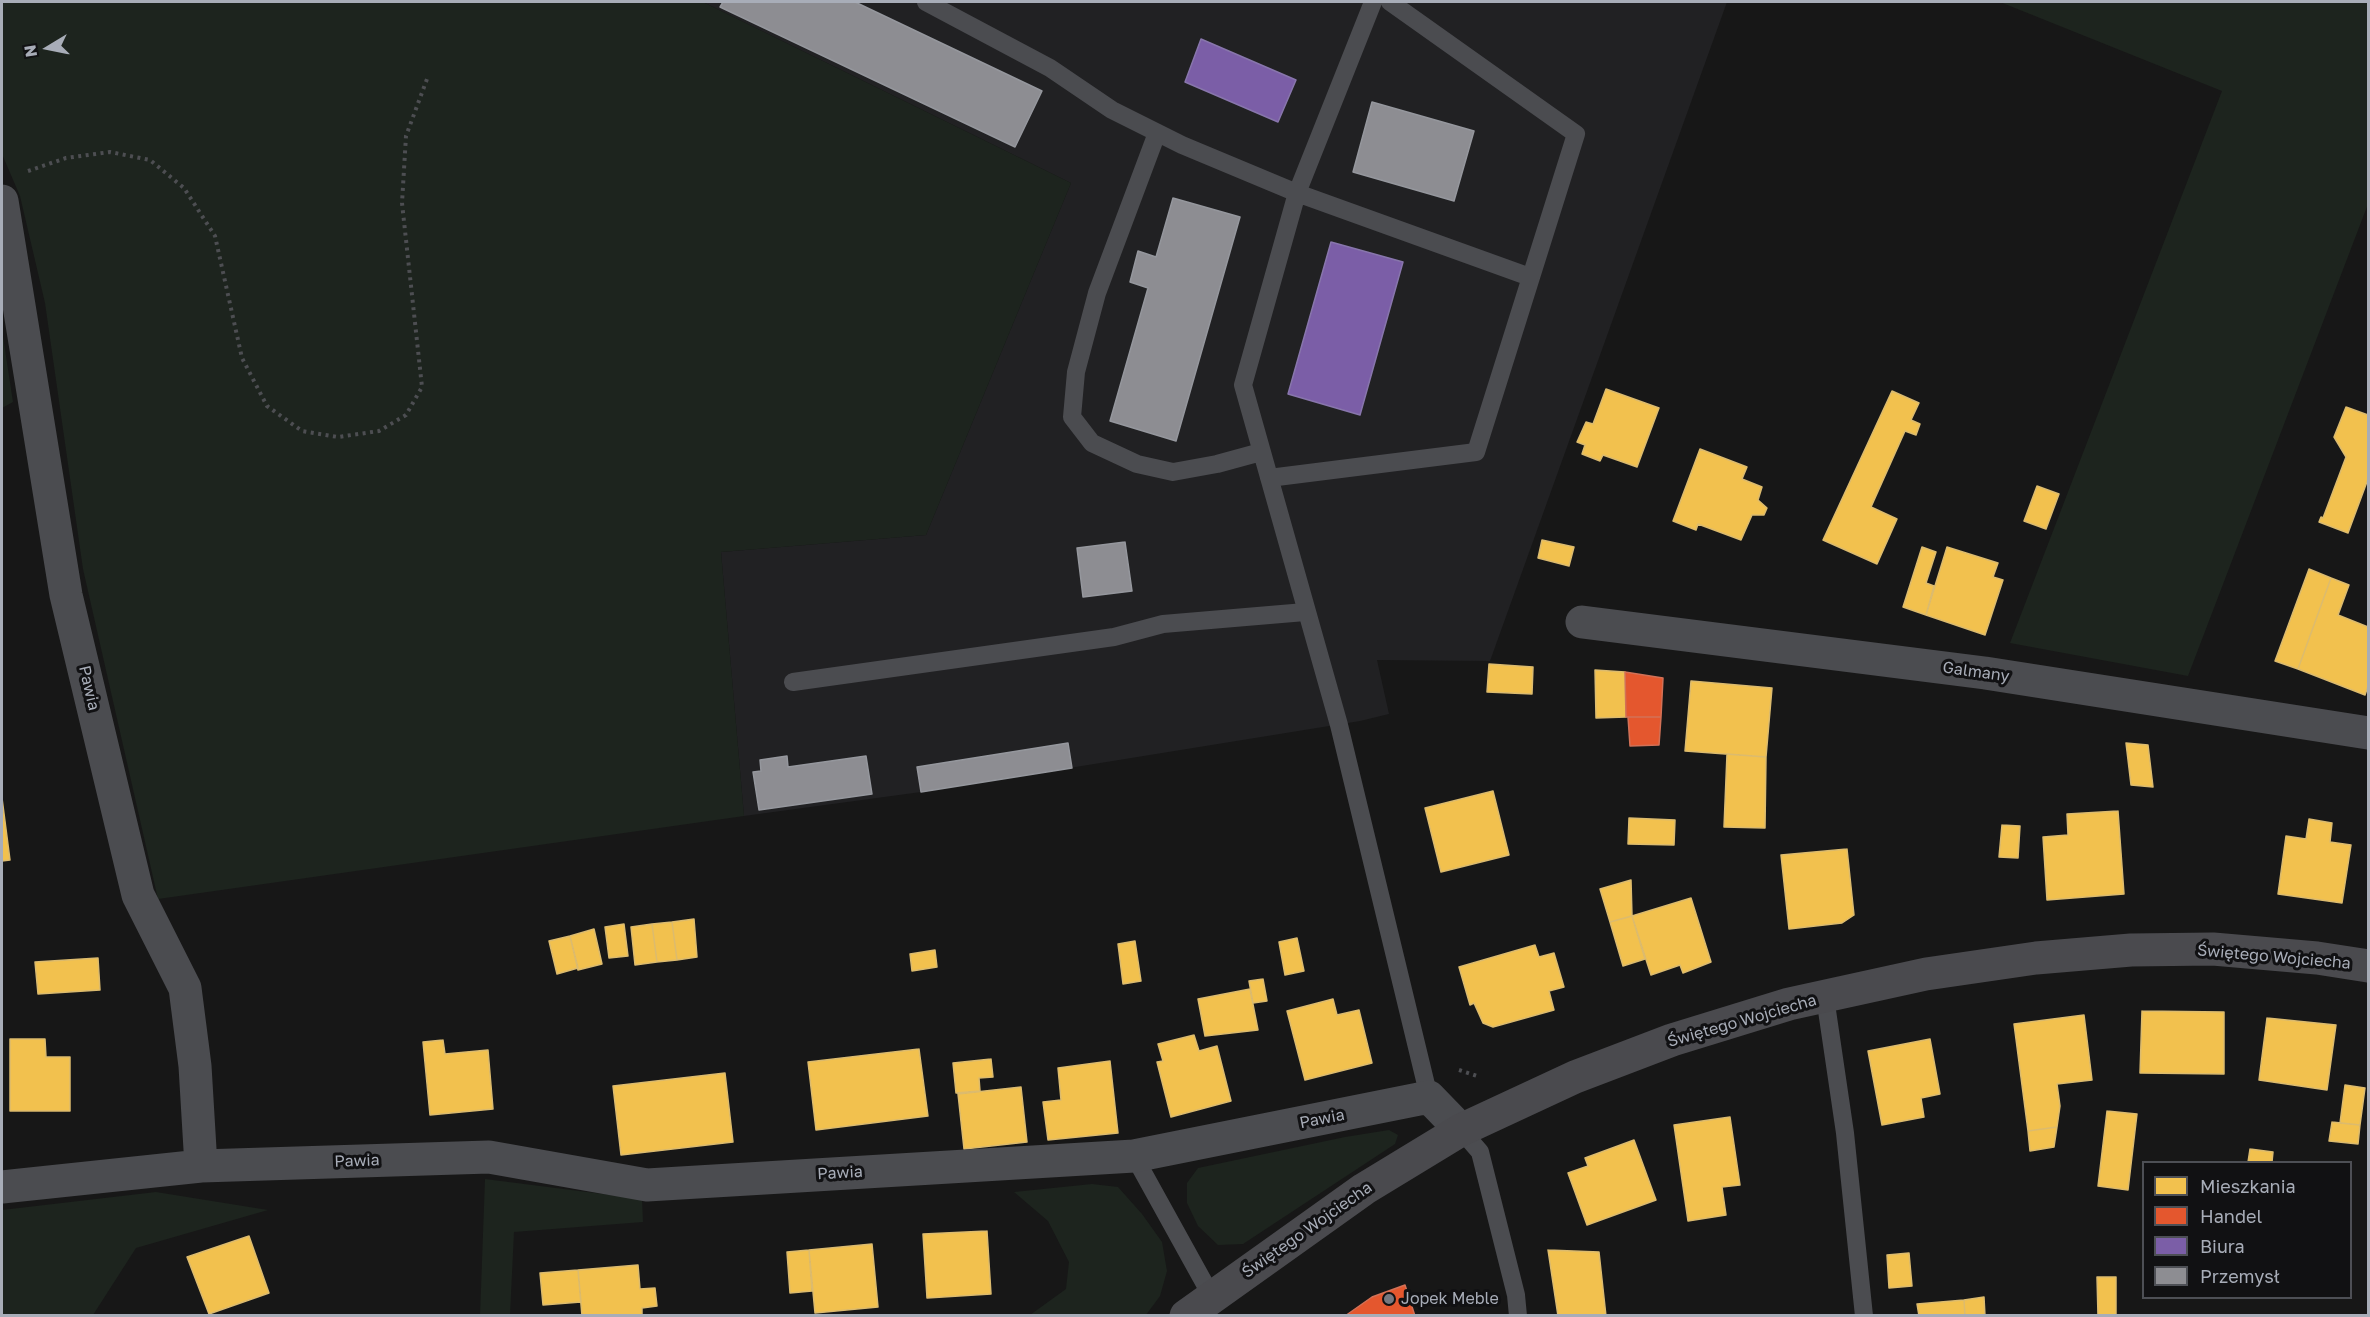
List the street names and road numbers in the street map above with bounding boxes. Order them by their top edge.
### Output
street label: Galmany [1941,658,2011,686]
street label: Pawia [75,664,103,712]
street label: Świętego Wojciecha [2196,941,2352,973]
street label: Świętego Wojciecha [1665,991,1819,1051]
street label: Pawia [1298,1105,1346,1133]
street label: Pawia [334,1151,380,1171]
street label: Pawia [817,1162,863,1184]
street label: Świętego Wojciecha [1238,1178,1376,1282]

